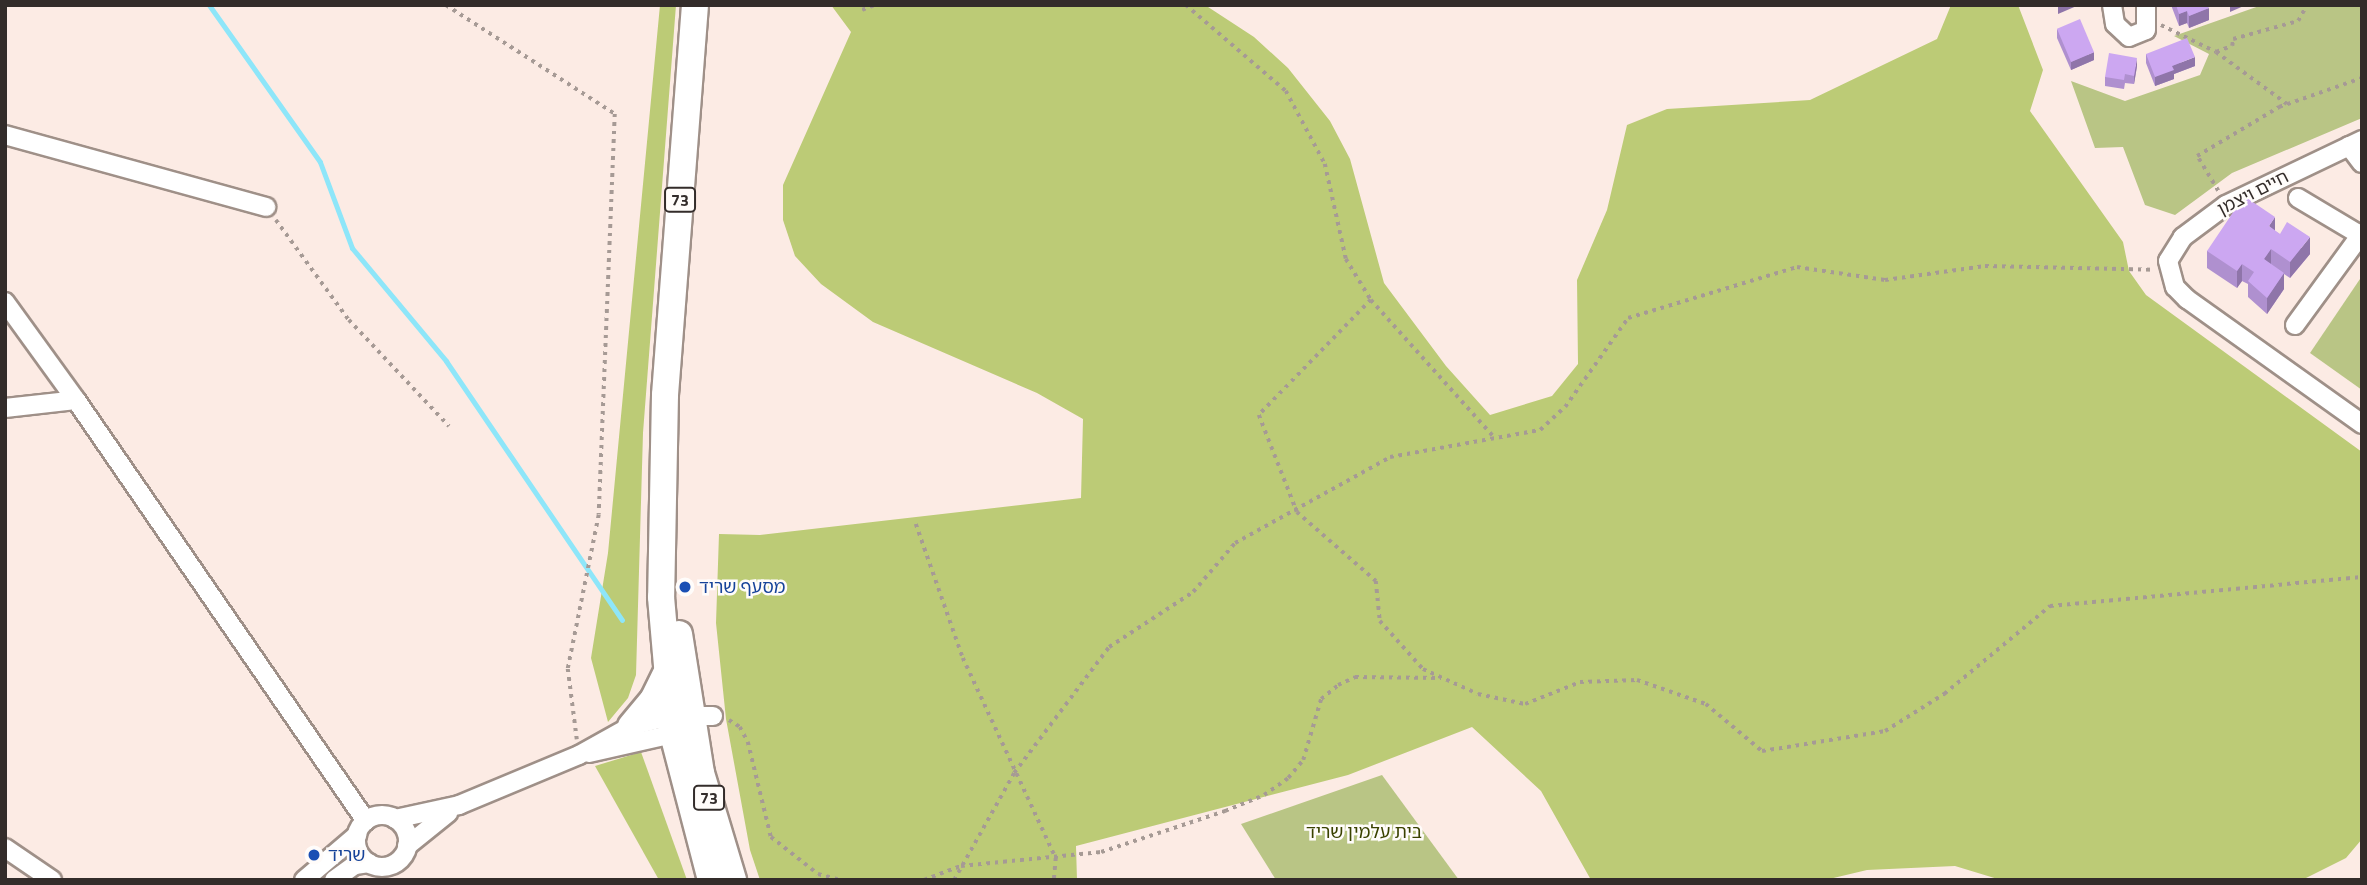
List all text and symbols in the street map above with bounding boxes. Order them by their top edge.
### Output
street label: חיים ויצמן [2214,166,2292,220]
road number: 73 [662,188,698,212]
place label: מסעף שריד [699,576,785,598]
marker: מסעף שריד [677,579,693,595]
road number: 73 [692,786,726,810]
park label: בית עלמין שריד [1306,821,1422,843]
place label: שריד [328,844,365,866]
marker: שריד [306,847,322,863]

